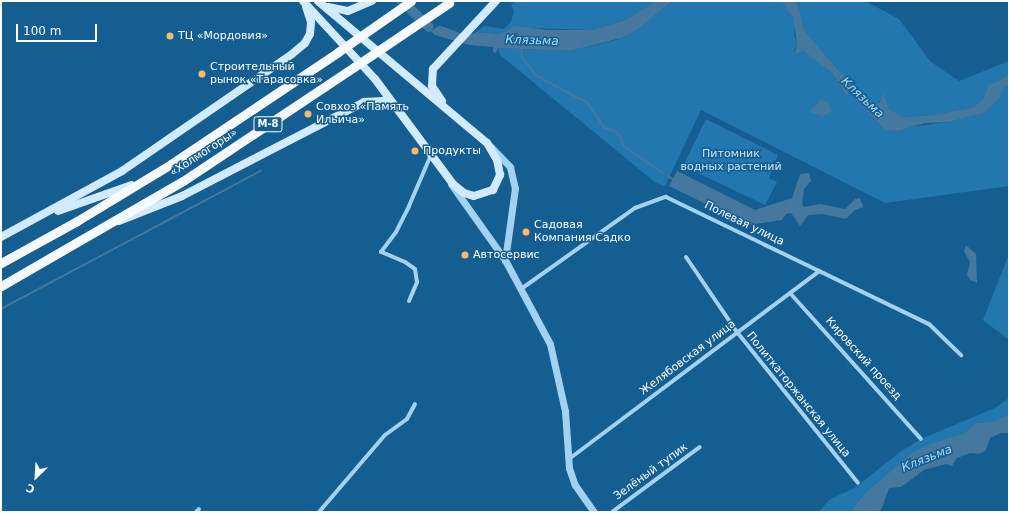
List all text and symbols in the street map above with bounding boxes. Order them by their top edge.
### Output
scale bar [18,16,99,42]
text: 100 m [23,24,61,38]
place label: ТЦ «Мордовия» [178,29,268,43]
marker: ТЦ «Мордовия» [165,31,175,41]
water label: Клязьма [505,33,559,49]
place label: Строительный рынок «Тарасовка» [210,61,323,87]
marker: Строительный рынок «Тарасовка» [197,69,207,79]
water label: Клязьма [838,75,886,121]
place label: Совхоз «Память Ильича» [316,101,409,127]
marker: Совхоз «Память Ильича» [303,109,313,119]
road number: М-8 [253,116,283,132]
street label: «Холмогоры» [168,126,240,180]
place label: Продукты [423,144,481,158]
marker: Продукты [410,146,420,156]
park label: Питомник водных растений [680,148,782,174]
street label: Полевая улица [702,199,786,249]
place label: Садовая Компания Садко [534,219,631,245]
marker: Садовая Компания Садко [521,227,531,237]
place label: Автосервис [473,248,540,262]
marker: Автосервис [460,250,470,260]
street label: Кировский проезд [822,315,904,403]
street label: Желябовская улица [637,318,739,398]
street label: Политкаторжанская улица [743,330,853,460]
street label: Зелёный тупик [612,441,690,503]
water label: Клязьма [900,442,954,476]
north arrow [16,457,56,497]
text: С [24,481,37,496]

